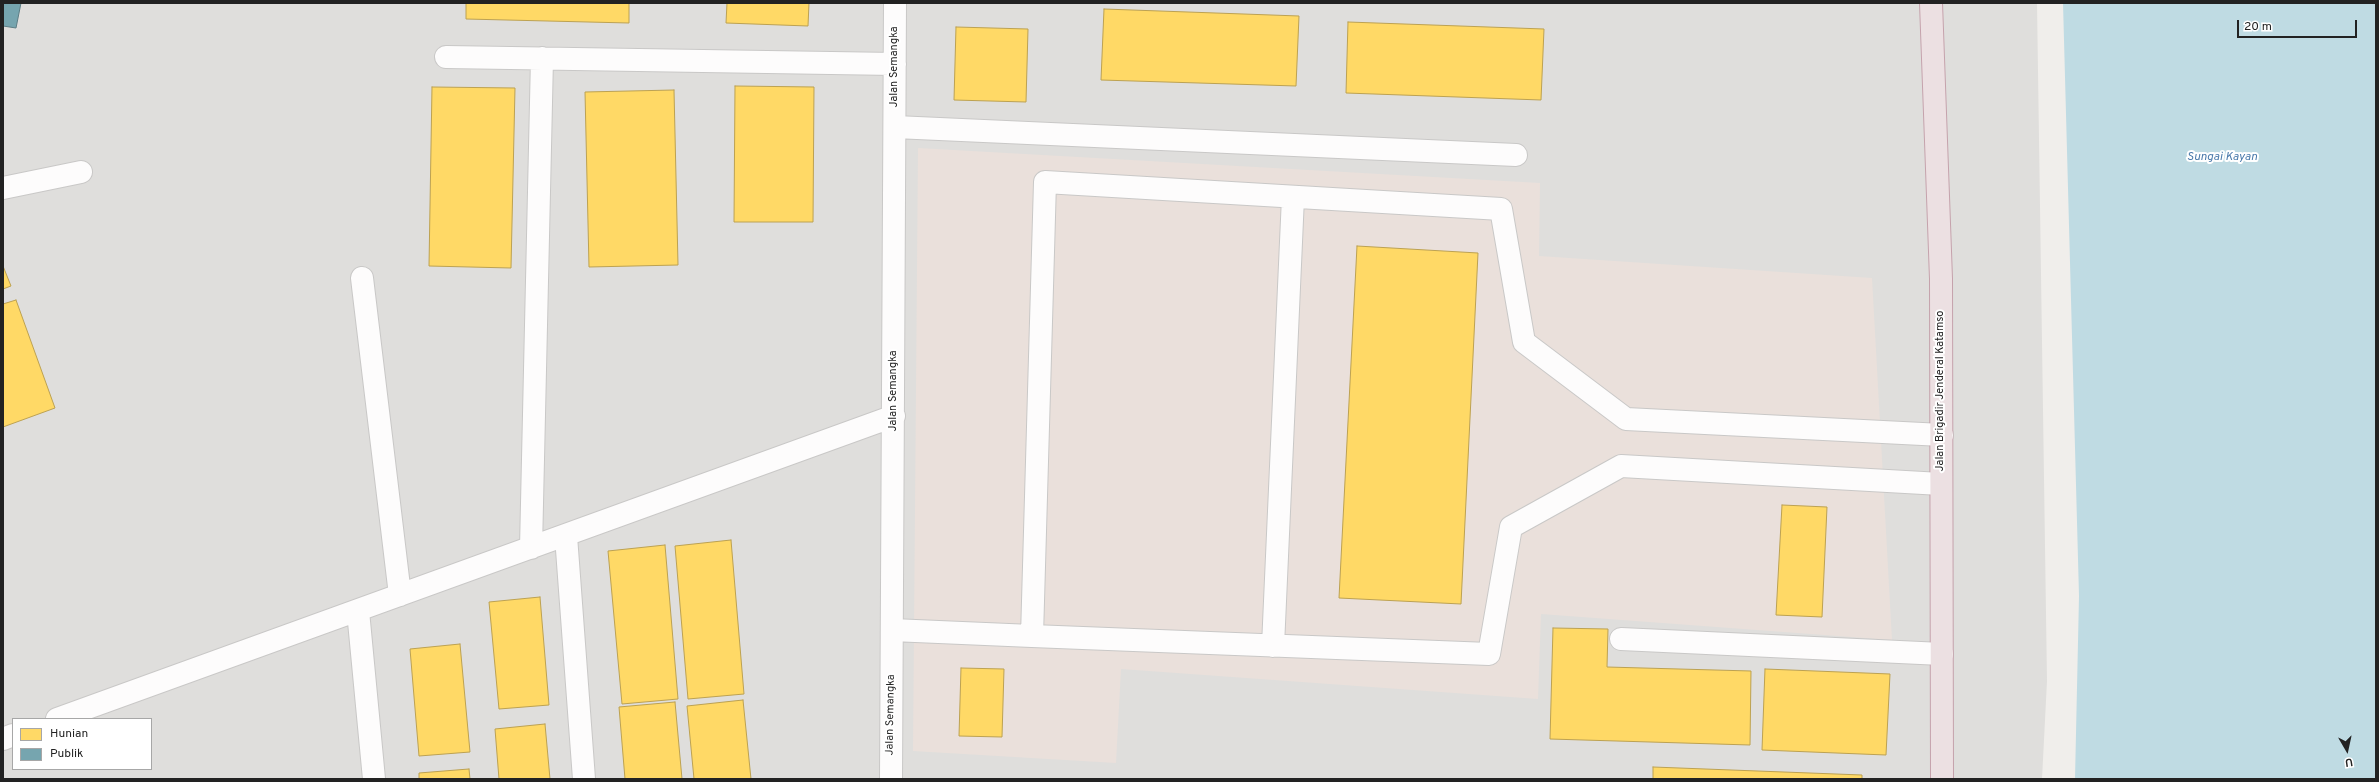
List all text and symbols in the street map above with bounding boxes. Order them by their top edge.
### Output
scale bar [2239,12,2359,38]
text: 20 m [2244,19,2272,35]
street label: Jalan Semangka [888,26,902,108]
water label: Sungai Kayan [2187,151,2257,165]
street label: Jalan Brigadir Jenderal Katamso [1934,311,1948,471]
street label: Jalan Semangka [887,350,901,432]
street label: Jalan Semangka [884,674,898,756]
legend [12,718,152,770]
text: Hunian [50,726,88,742]
north arrow [2327,730,2367,770]
text: Publik [50,746,83,762]
text: U [2344,754,2354,769]

